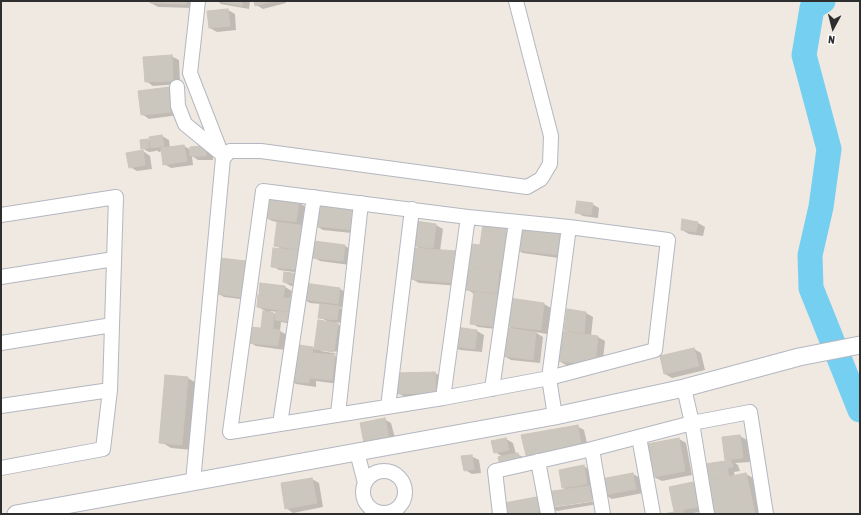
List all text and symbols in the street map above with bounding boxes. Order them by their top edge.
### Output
north arrow [813,8,853,48]
text: N [828,34,835,46]

